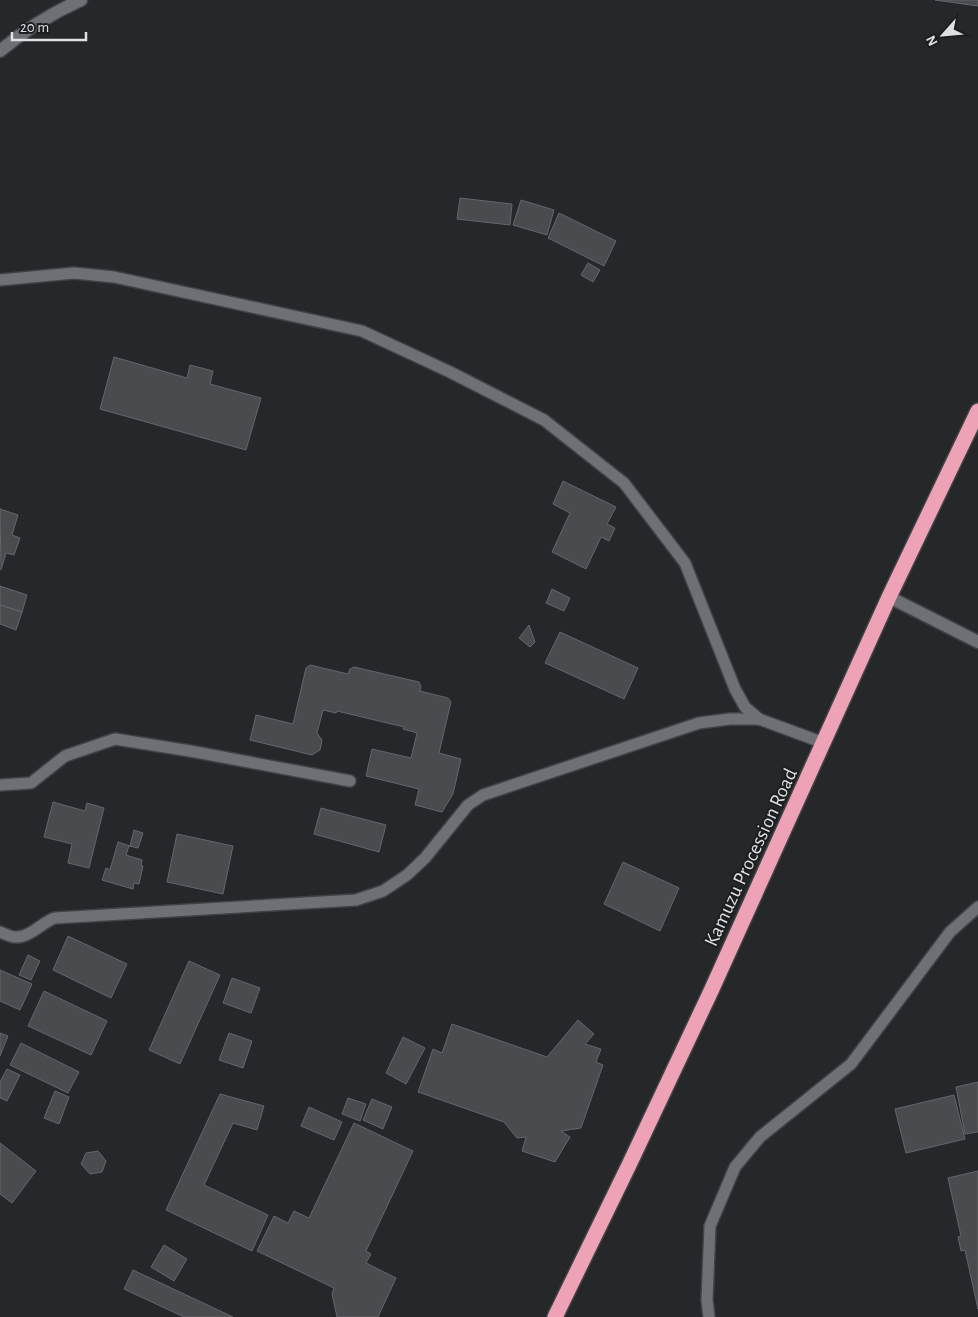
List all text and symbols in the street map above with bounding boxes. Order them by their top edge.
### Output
scale bar [12,10,86,42]
north arrow [918,10,968,60]
text: 20 m [20,20,49,35]
text: N [924,33,941,48]
street label: Kamuzu Procession Road [701,765,801,949]

